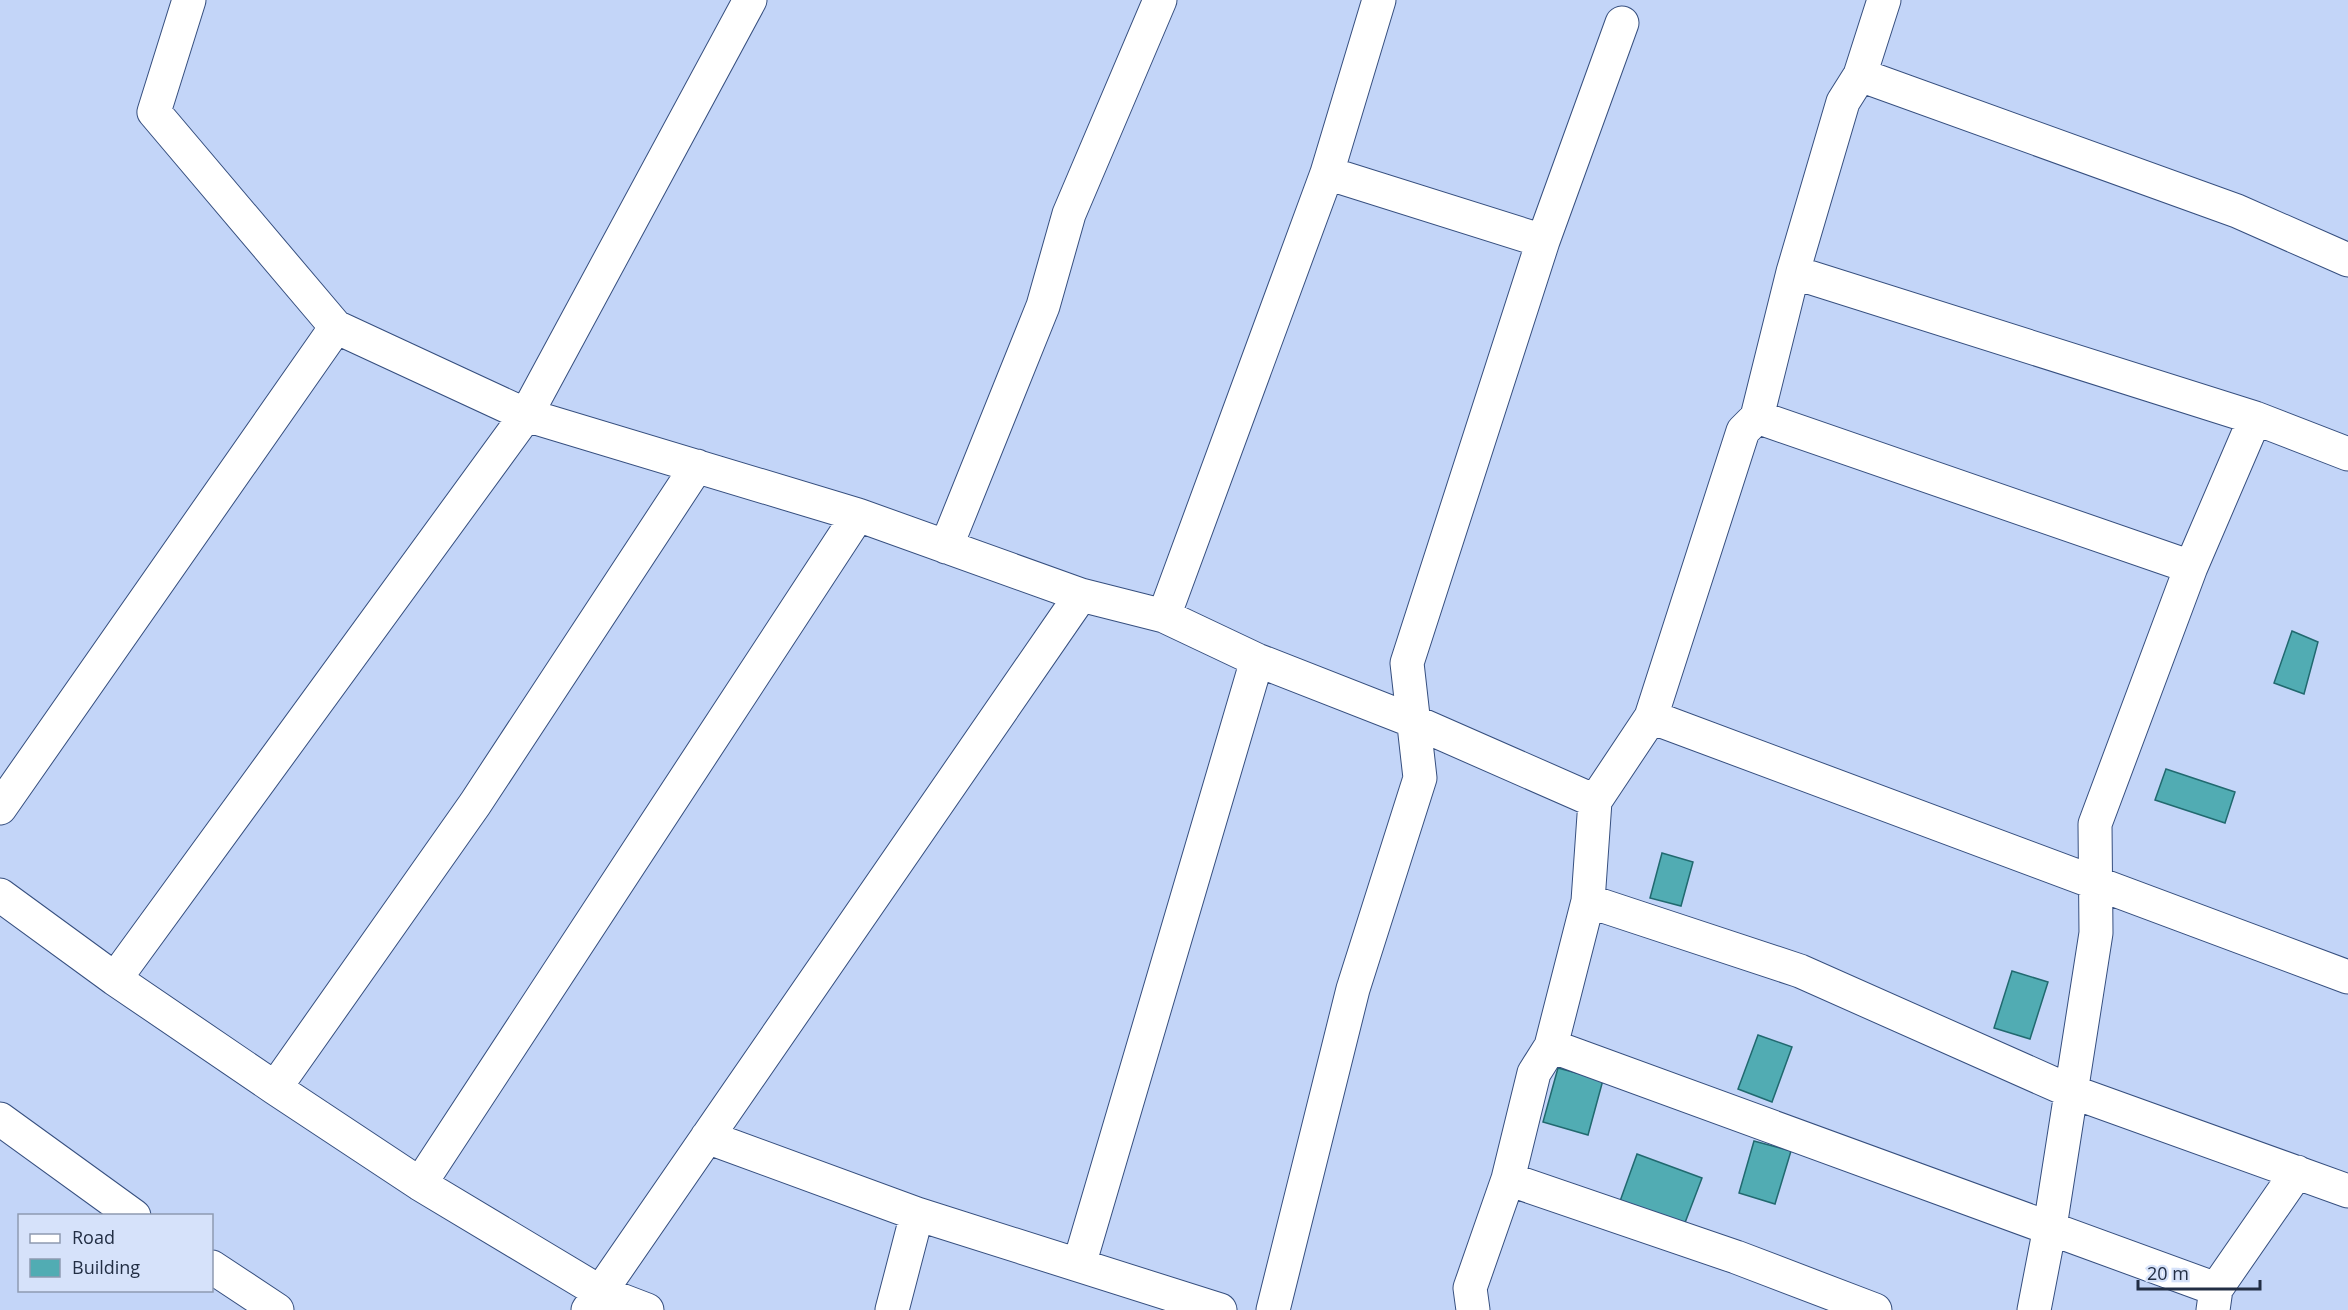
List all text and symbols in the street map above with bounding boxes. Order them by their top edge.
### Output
legend [18,1214,213,1292]
text: Road [72,1225,115,1249]
scale bar [2138,1253,2260,1291]
text: Building [72,1255,140,1279]
text: 20 m [2147,1261,2189,1285]

